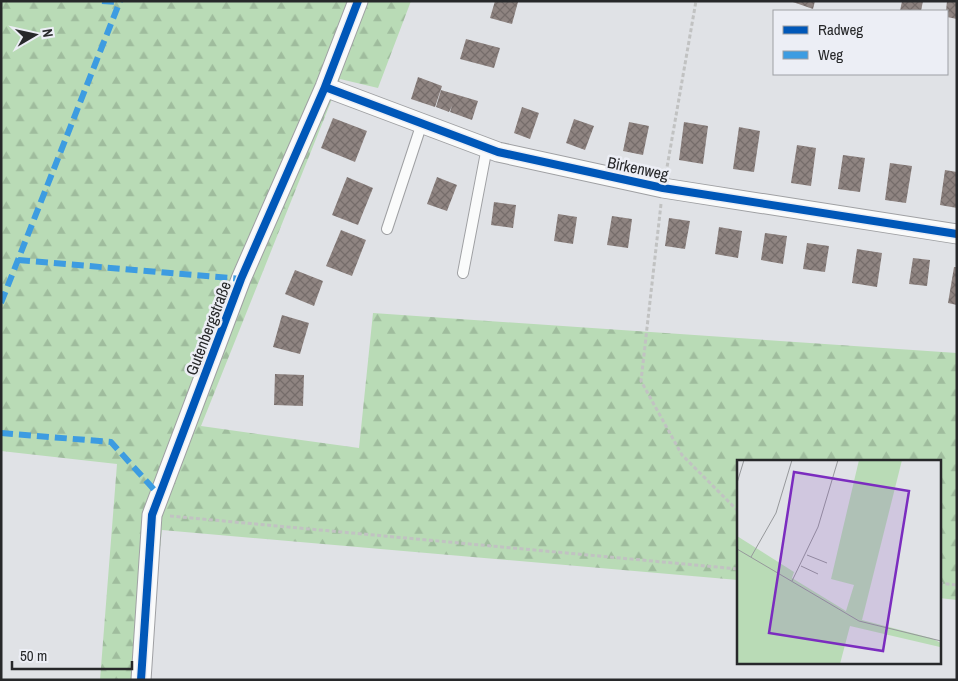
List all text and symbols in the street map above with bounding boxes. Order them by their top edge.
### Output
north arrow [10,10,60,60]
legend [773,10,948,75]
text: Radweg [818,19,863,40]
text: N [38,27,57,38]
text: Weg [818,44,843,65]
street label: Birkenweg [605,151,671,185]
street label: Gutenbergstraße [180,278,236,378]
inset map [737,460,940,664]
scale bar [12,638,132,670]
text: 50 m [20,645,47,666]

